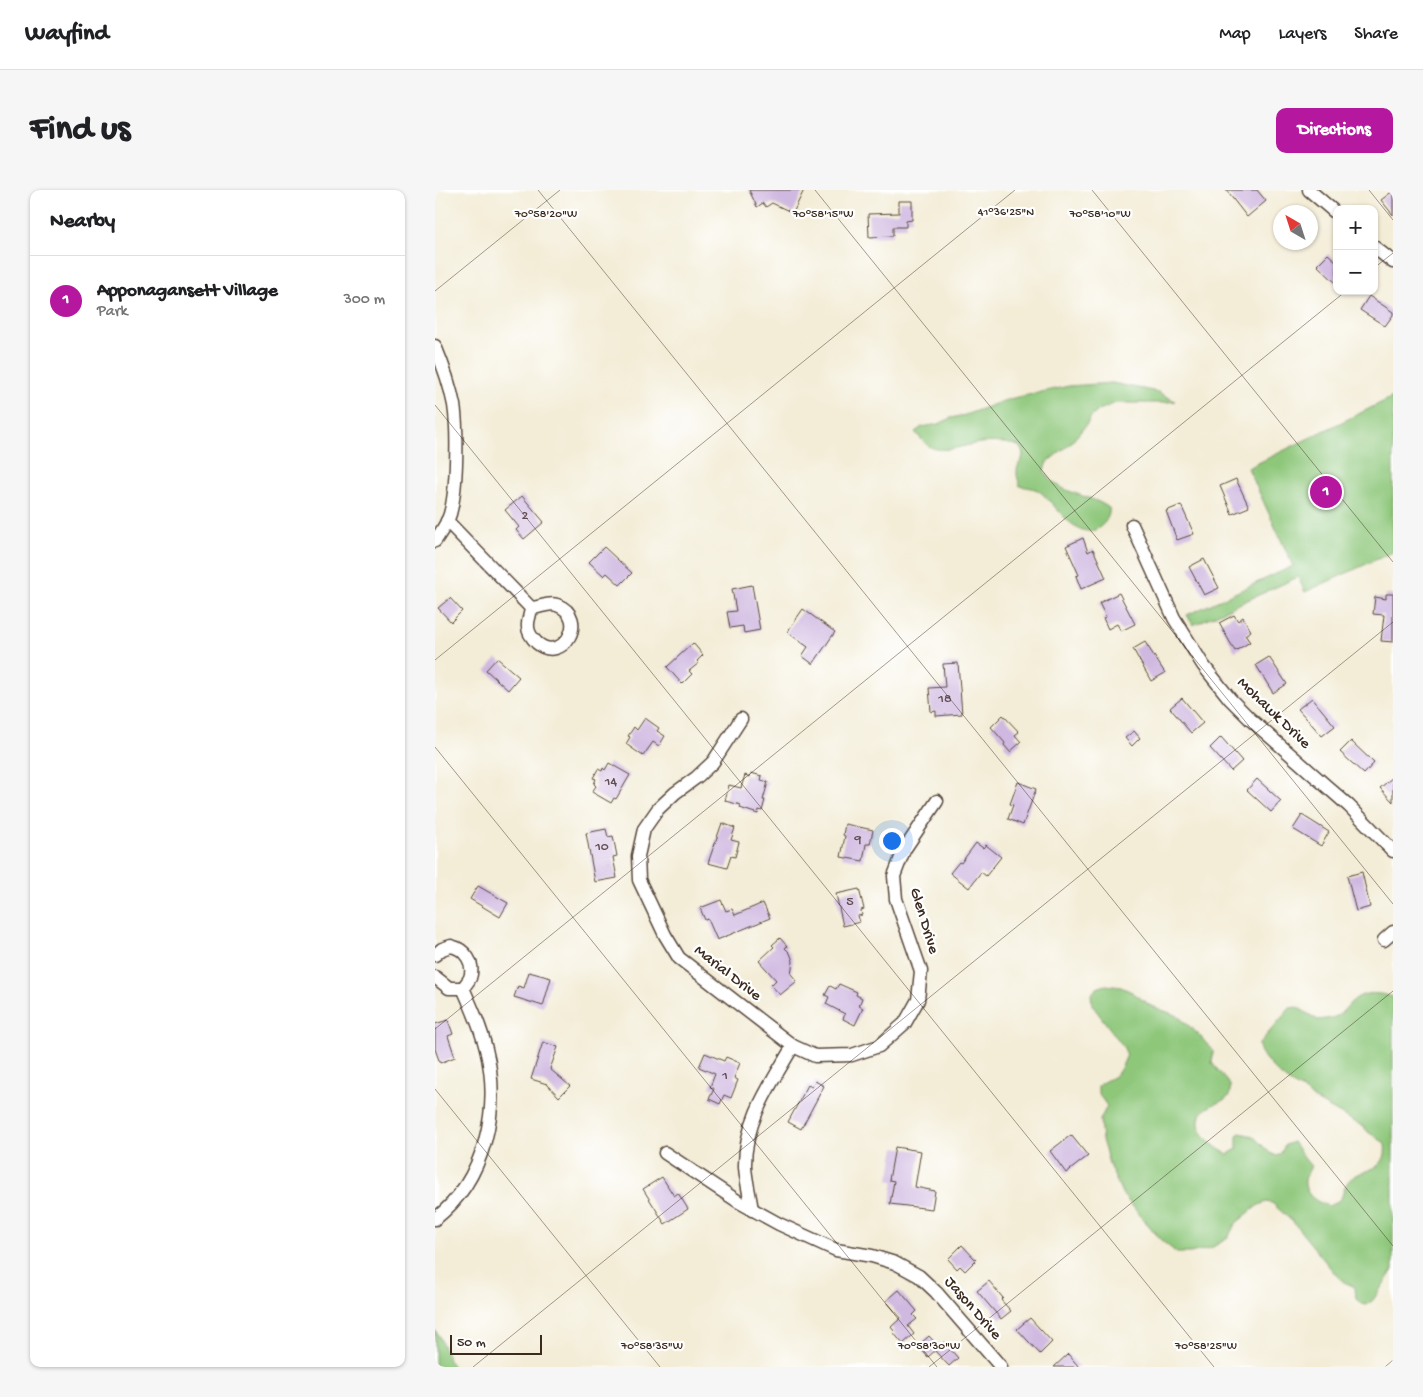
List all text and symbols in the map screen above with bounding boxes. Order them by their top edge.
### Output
text: Wayfind [25,20,109,49]
text: Map [1219,24,1251,45]
text: Layers [1279,24,1326,45]
text: Share [1354,24,1398,45]
button: Directions [1276,108,1393,153]
text: Find us [30,110,130,151]
north arrow [1273,205,1318,250]
map controls [1333,205,1378,295]
button: + [1333,205,1378,250]
text: 41°36'25"N [978,206,1034,220]
text: 70°58'20"W [514,208,577,222]
text: 70°58'15"W [792,208,853,222]
text: 70°58'10"W [1068,208,1131,222]
text: Nearby [50,210,115,235]
button: − [1333,250,1378,295]
text: Apponagansett Village [97,280,278,303]
text: 1 [63,291,69,310]
text: 300 m [343,291,385,310]
text: Park [97,303,128,322]
pin: 1 [1310,473,1342,511]
house number: 2 [522,508,529,525]
street label: Mohawk Drive [1232,674,1314,754]
house number: 18 [937,691,952,708]
house number: 14 [604,774,618,791]
your location [879,828,905,854]
house number: 9 [853,832,862,849]
house number: 10 [594,839,609,856]
street label: Glen Drive [904,886,942,957]
house number: 5 [846,894,854,911]
street label: Marial Drive [690,942,765,1007]
house number: 1 [721,1068,728,1085]
street label: Jason Drive [939,1273,1005,1345]
scale bar [450,1332,543,1355]
text: 50 m [457,1335,486,1352]
text: 70°58'35"W [620,1340,683,1354]
text: 70°58'30"W [897,1340,960,1354]
text: 70°58'25"W [1174,1340,1237,1354]

